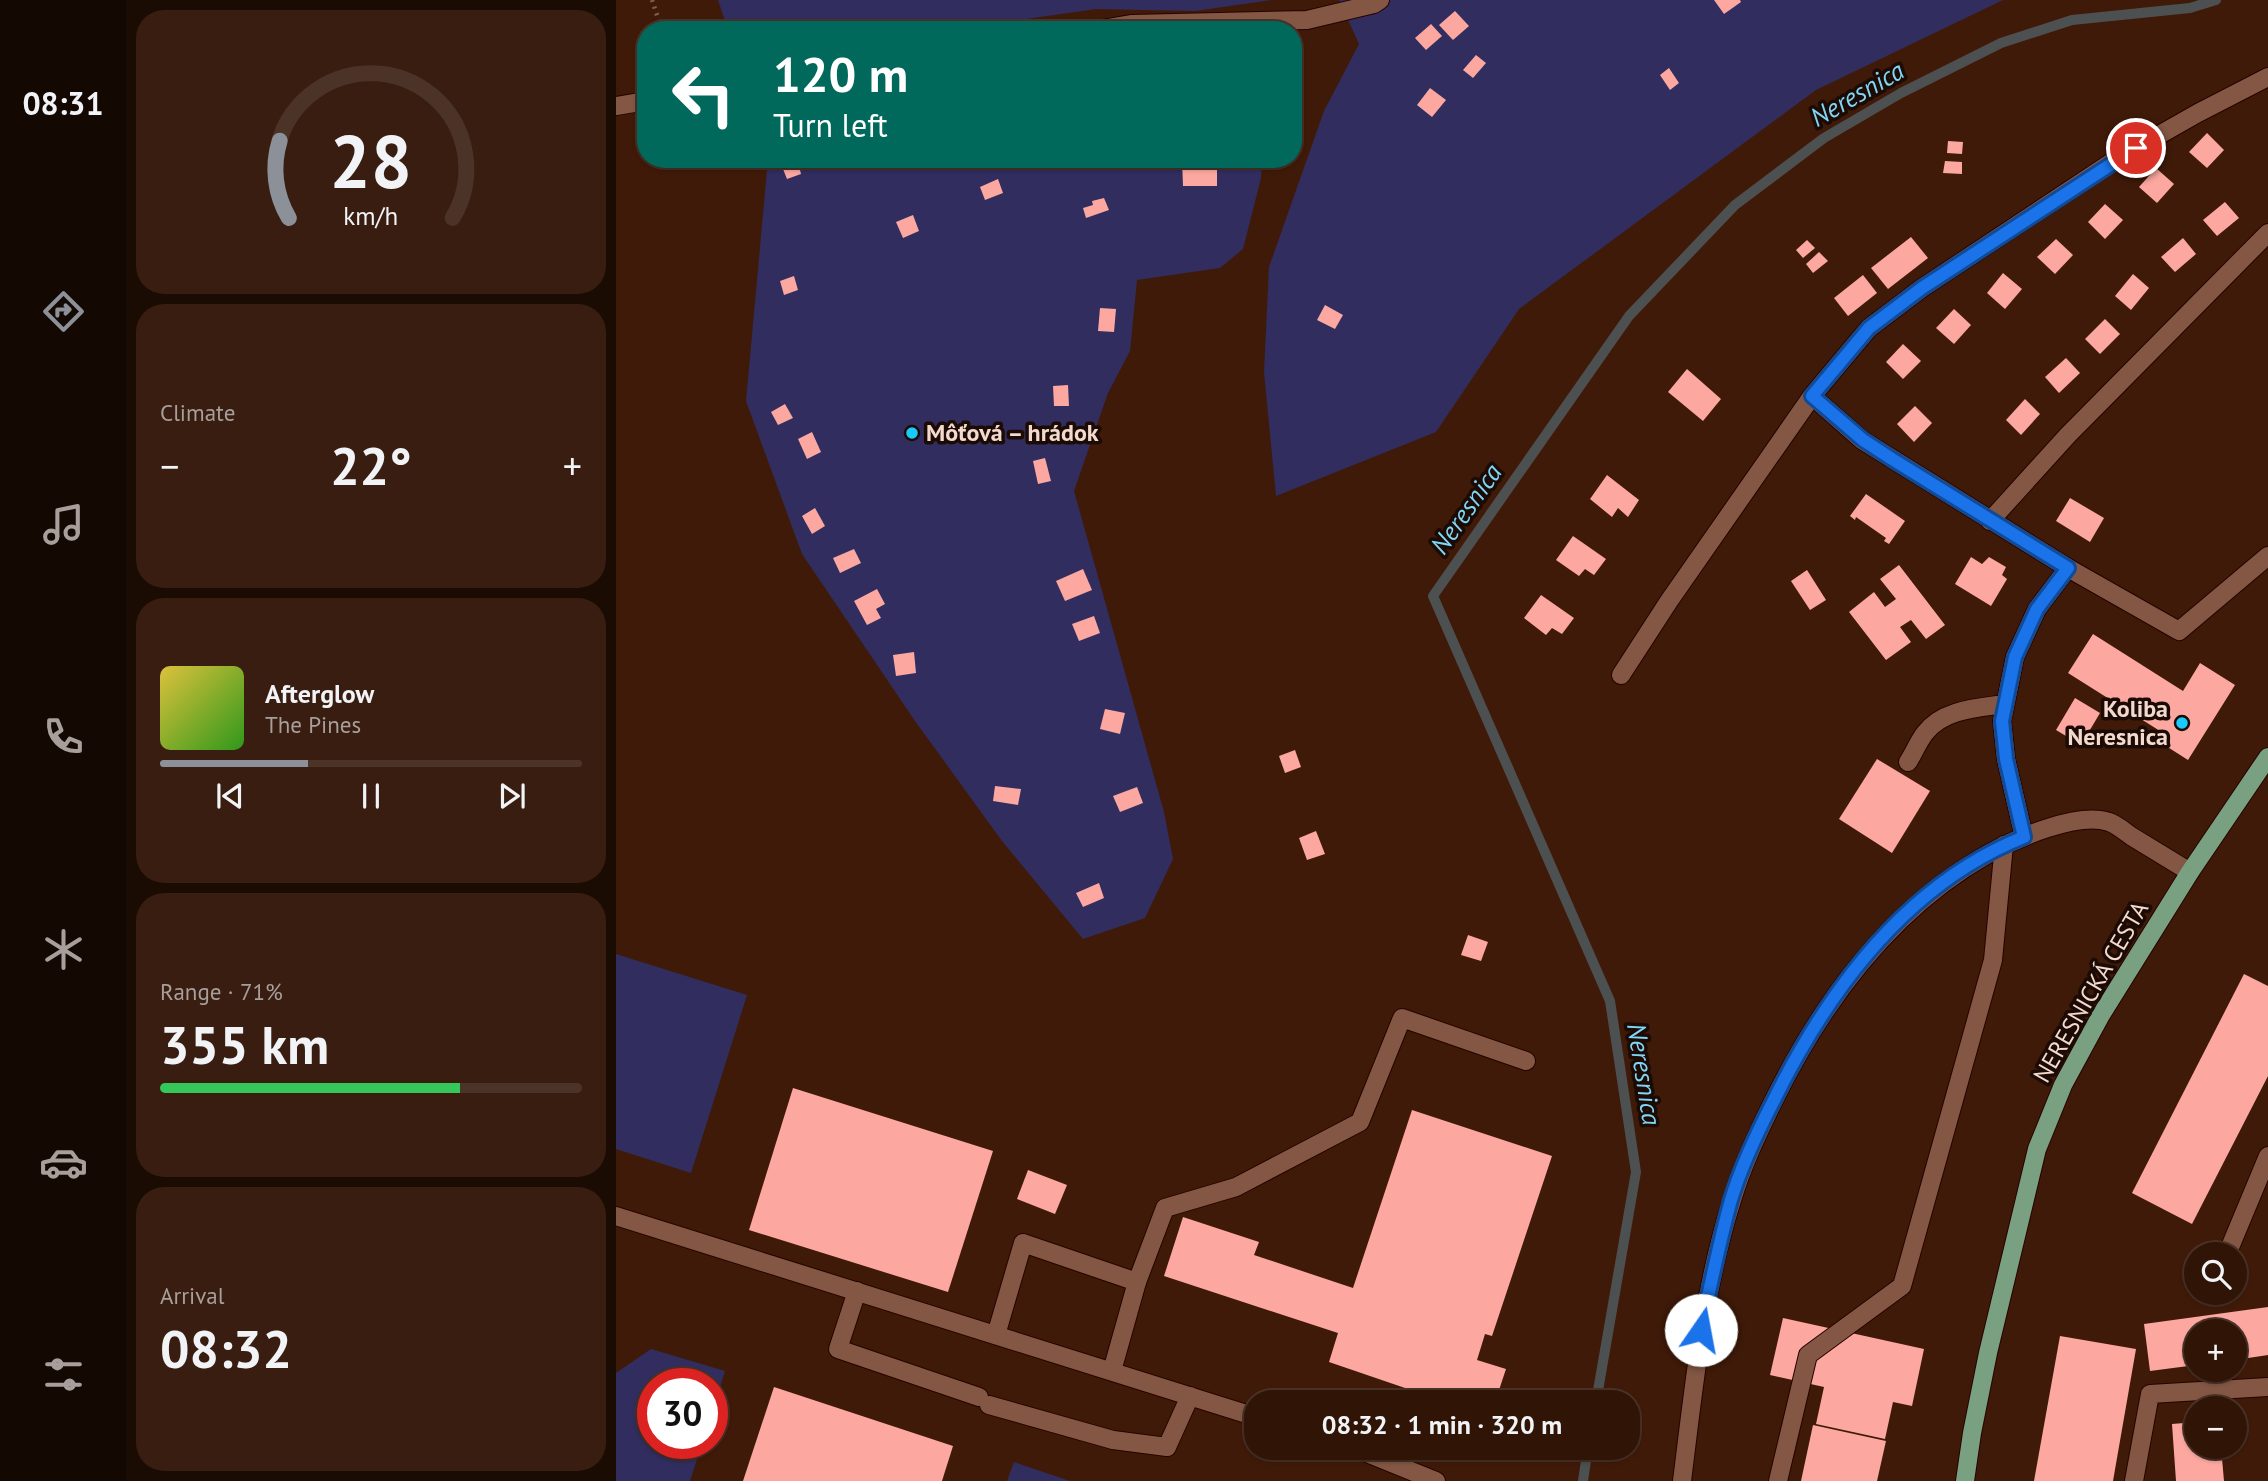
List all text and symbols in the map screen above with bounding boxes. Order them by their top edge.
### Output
text: 120 m [773,42,908,106]
icon: left [658,49,749,140]
water label: Neresnica [1804,53,1910,134]
text: 08:31 [22,82,104,124]
text: Turn left [773,104,888,146]
text: 28 [330,114,412,208]
pin [2106,118,2166,178]
icon: arrive [2117,129,2155,167]
text: km/h [344,200,398,232]
icon: directions [39,287,88,336]
text: Climate [160,398,235,427]
place label: Môťová – hrádok [926,417,1099,448]
marker: Môťová – hrádok [904,425,920,441]
text: 22° [330,432,412,499]
text: − [160,441,179,490]
text: + [563,441,582,490]
water label: Neresnica [1423,457,1509,560]
icon: music [39,500,88,549]
text: Afterglow [265,677,374,710]
place label: Koliba Neresnica [2067,693,2168,752]
text: The Pines [265,710,361,739]
icon: phone [39,712,88,761]
marker: Koliba Neresnica [2174,715,2190,731]
icon: previous [211,777,249,815]
icon: pause [352,777,390,815]
icon: next [493,777,531,815]
street label: NERESNICKÁ CESTA [2026,896,2155,1088]
icon: climate [39,925,88,974]
text: Range · 71% [160,977,283,1006]
text: 355 km [160,1011,329,1078]
water label: Neresnica [1620,1021,1669,1128]
icon: car [39,1138,88,1187]
map controls [2184,1242,2247,1459]
button: search [2184,1242,2247,1305]
text: Arrival [160,1281,224,1310]
position arrow [1664,1293,1738,1367]
text: 08:32 [160,1315,292,1382]
button: + [2184,1319,2247,1382]
icon: filters [39,1350,88,1399]
speed limit sign: 30 [637,1368,728,1459]
button: − [2184,1396,2247,1459]
text: 08:32 · 1 min · 320 m [1322,1408,1562,1441]

